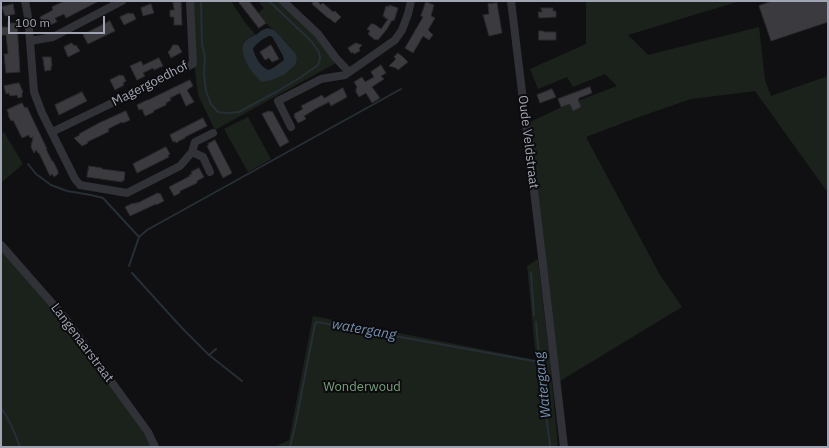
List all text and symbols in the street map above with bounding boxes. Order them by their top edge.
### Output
scale bar [10,8,107,34]
text: 100 m [15,15,50,30]
street label: Magergoedhof [109,58,191,110]
street label: Oude Veldstraat [515,94,541,190]
street label: Langenaarstraat [47,300,117,386]
water label: watergang [331,316,397,344]
water label: Watergang [531,351,555,419]
park label: Wonderwoud [323,379,401,395]

